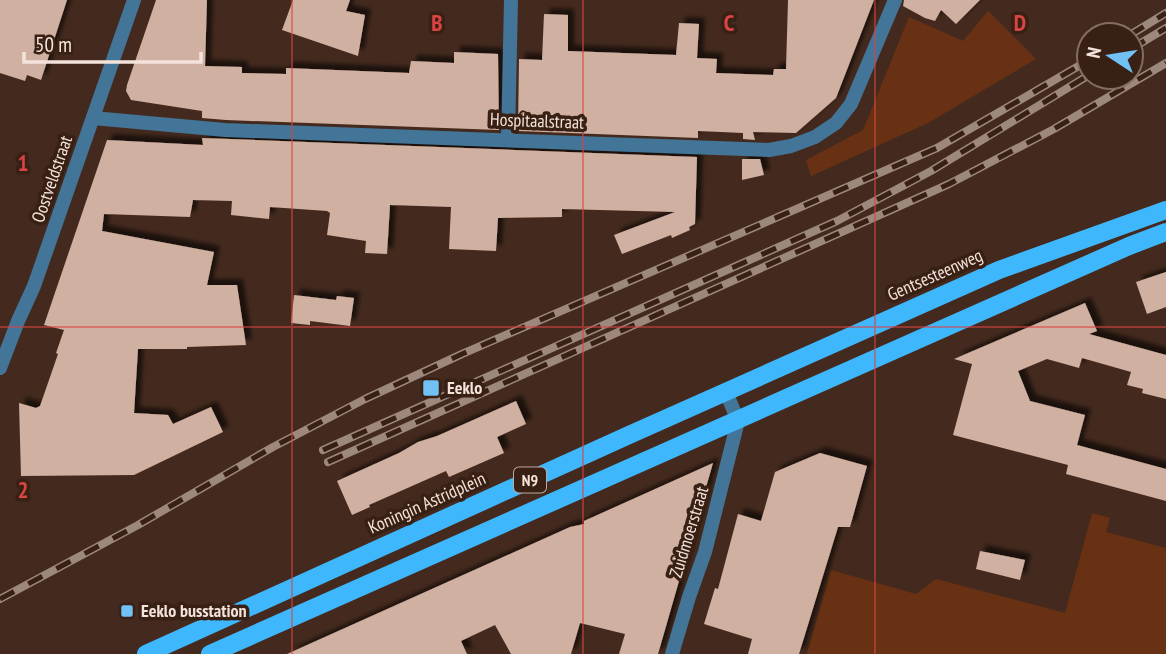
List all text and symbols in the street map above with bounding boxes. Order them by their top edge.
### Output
text: B [431,8,443,37]
text: C [724,8,735,37]
text: D [1014,8,1026,37]
scale bar [24,21,201,65]
north arrow [1075,21,1145,91]
text: 50 m [35,31,72,58]
text: N [1081,45,1106,60]
street label: Hospitaalstraat [490,107,584,134]
street label: Oostveldstraat [26,132,77,225]
text: 1 [18,148,29,177]
street label: Gentsesteenweg [884,243,986,306]
place label: Eeklo [447,376,482,399]
marker: Eeklo [421,378,441,398]
street label: Koningin Astridplein [365,466,489,539]
road number: N9 [514,467,546,492]
text: 2 [18,475,29,504]
street label: Zuidmoerstraat [664,483,713,580]
place label: Eeklo busstation [141,599,247,622]
marker: Eeklo busstation [119,603,135,619]

